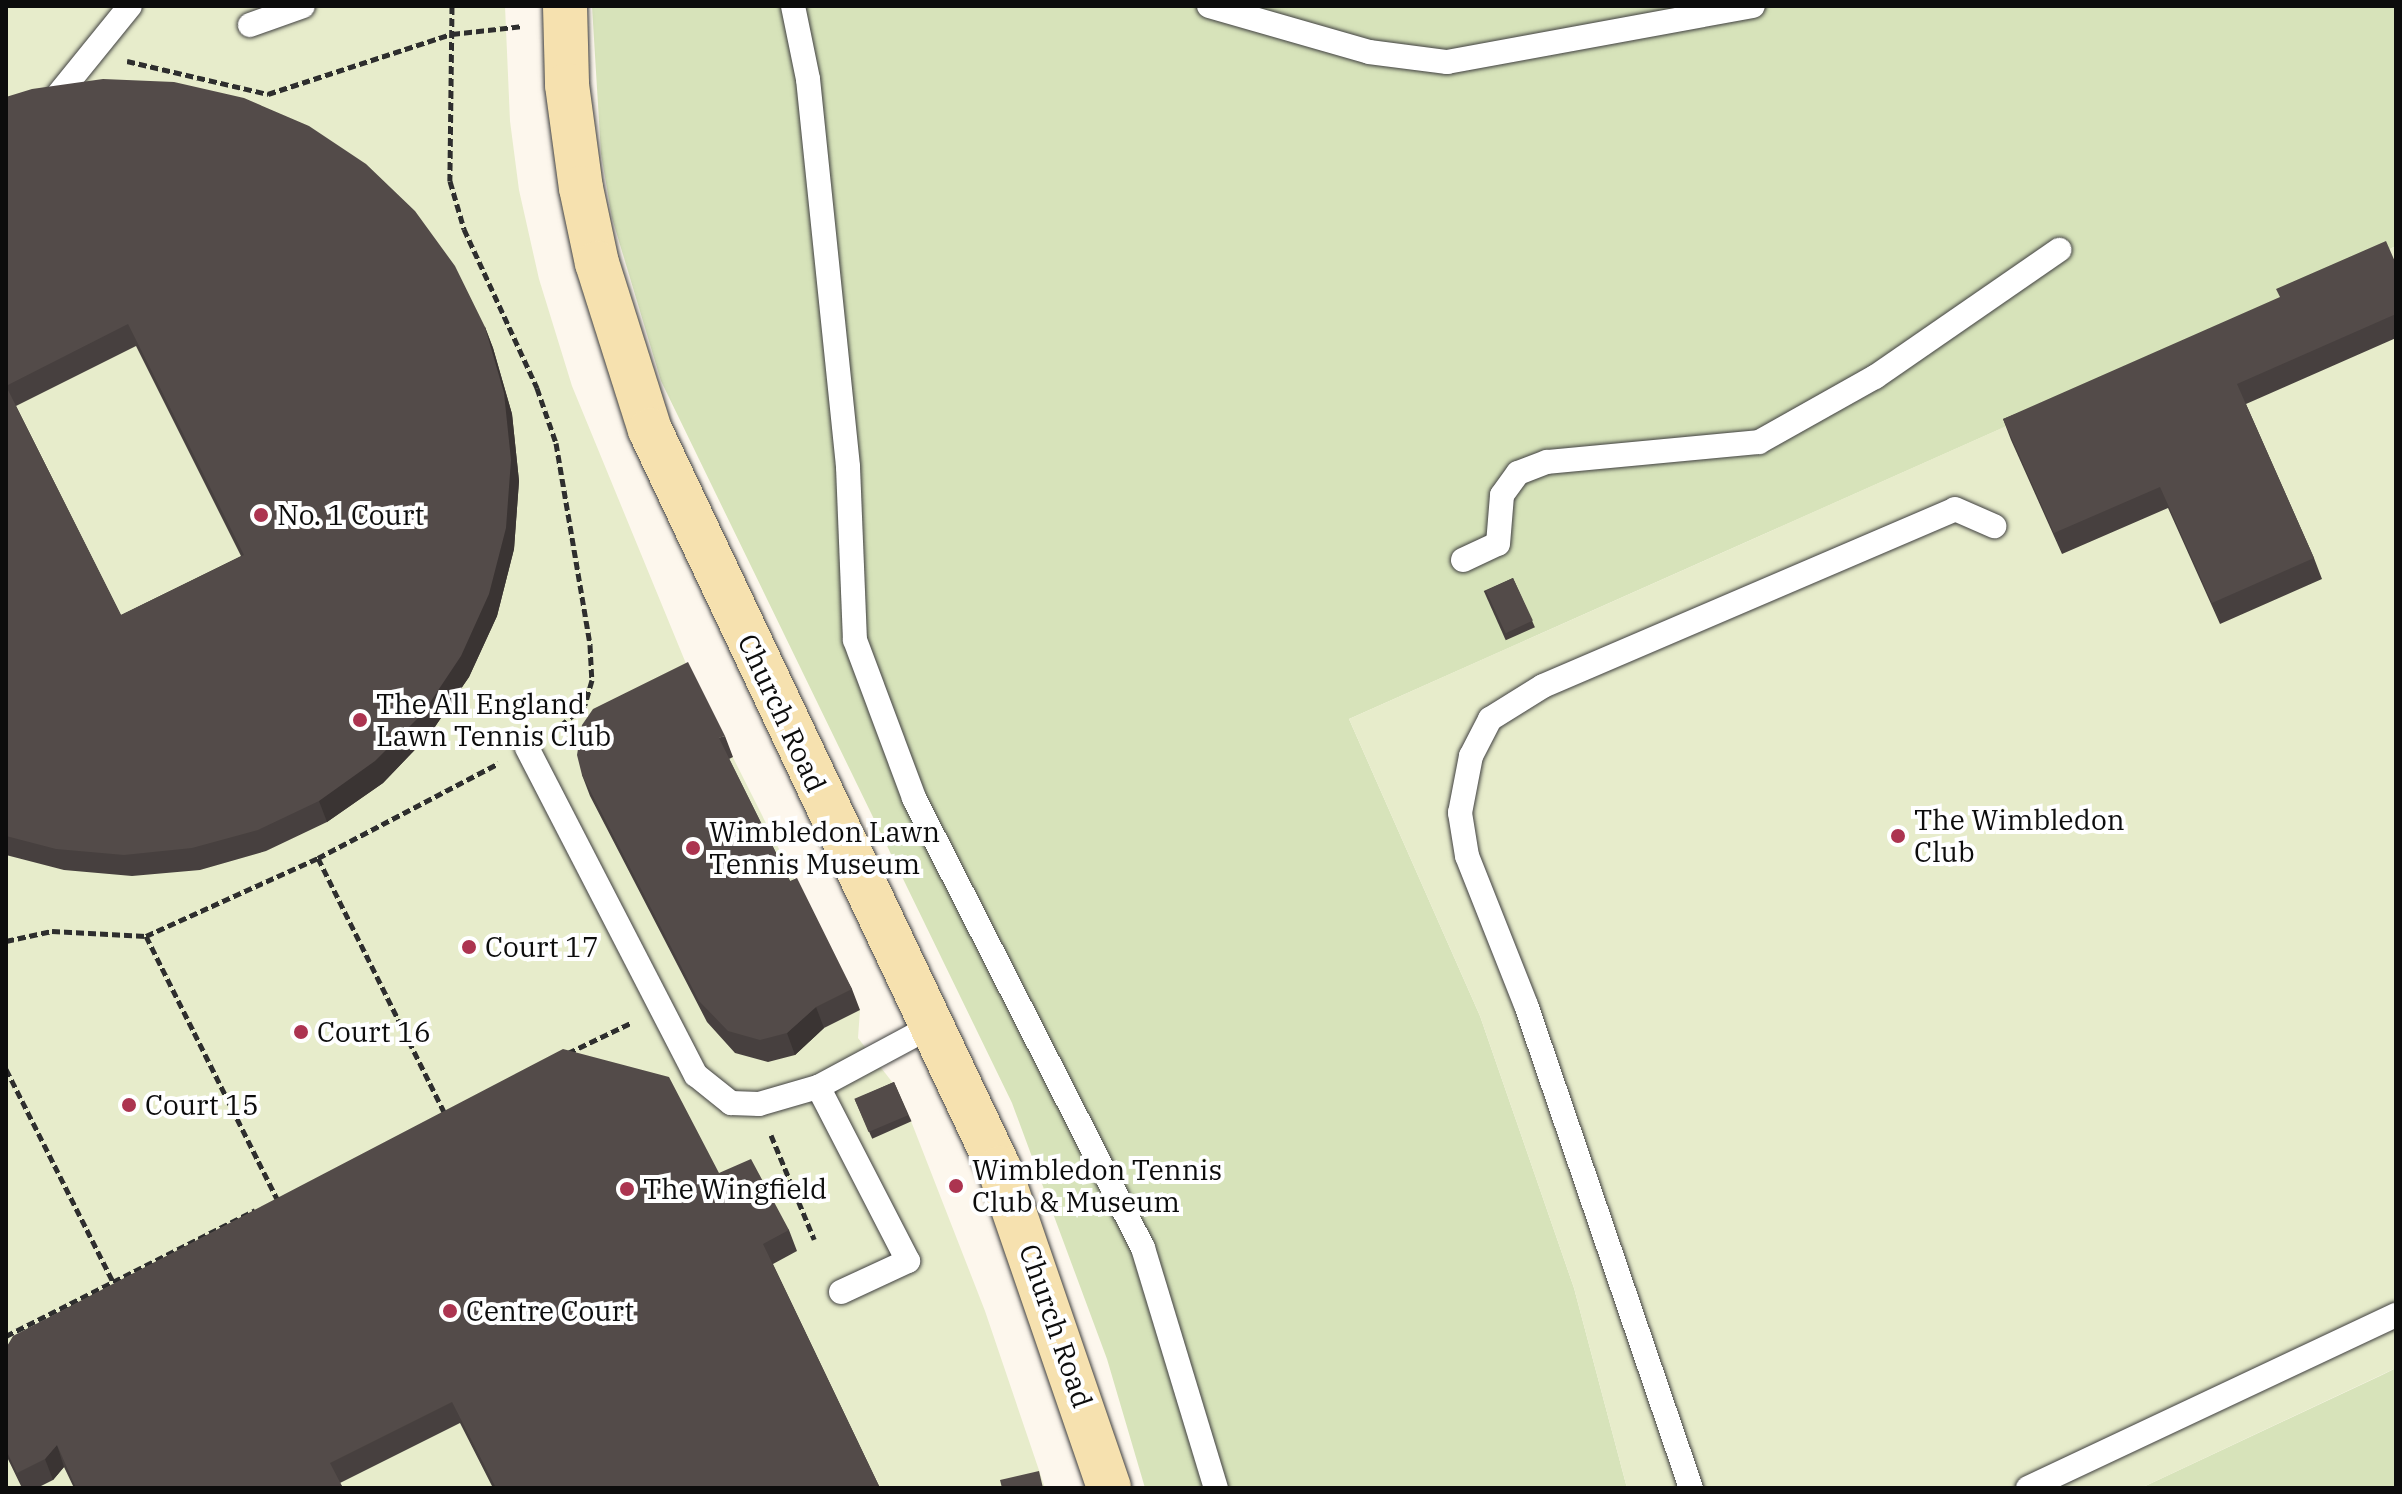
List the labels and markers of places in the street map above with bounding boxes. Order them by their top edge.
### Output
place label: No. 1 Court [277,498,424,532]
marker: No. 1 Court [252,506,270,524]
place label: The All England Lawn Tennis Club [376,687,611,753]
marker: The All England Lawn Tennis Club [351,711,369,729]
place label: The Wimbledon Club [1914,803,2125,869]
place label: Wimbledon Lawn Tennis Museum [709,815,940,881]
marker: The Wimbledon Club [1889,827,1907,845]
marker: Wimbledon Lawn Tennis Museum [684,839,702,857]
place label: Court 17 [485,930,599,964]
marker: Court 17 [460,938,478,956]
place label: Court 16 [317,1015,431,1049]
marker: Court 16 [292,1023,310,1041]
place label: Court 15 [145,1088,259,1122]
marker: Court 15 [120,1096,138,1114]
place label: Wimbledon Tennis Club & Museum [972,1153,1222,1219]
place label: The Wingfield [643,1172,827,1206]
marker: Wimbledon Tennis Club & Museum [947,1177,965,1195]
marker: The Wingfield [618,1180,636,1198]
place label: Centre Court [466,1294,634,1328]
marker: Centre Court [441,1302,459,1320]

